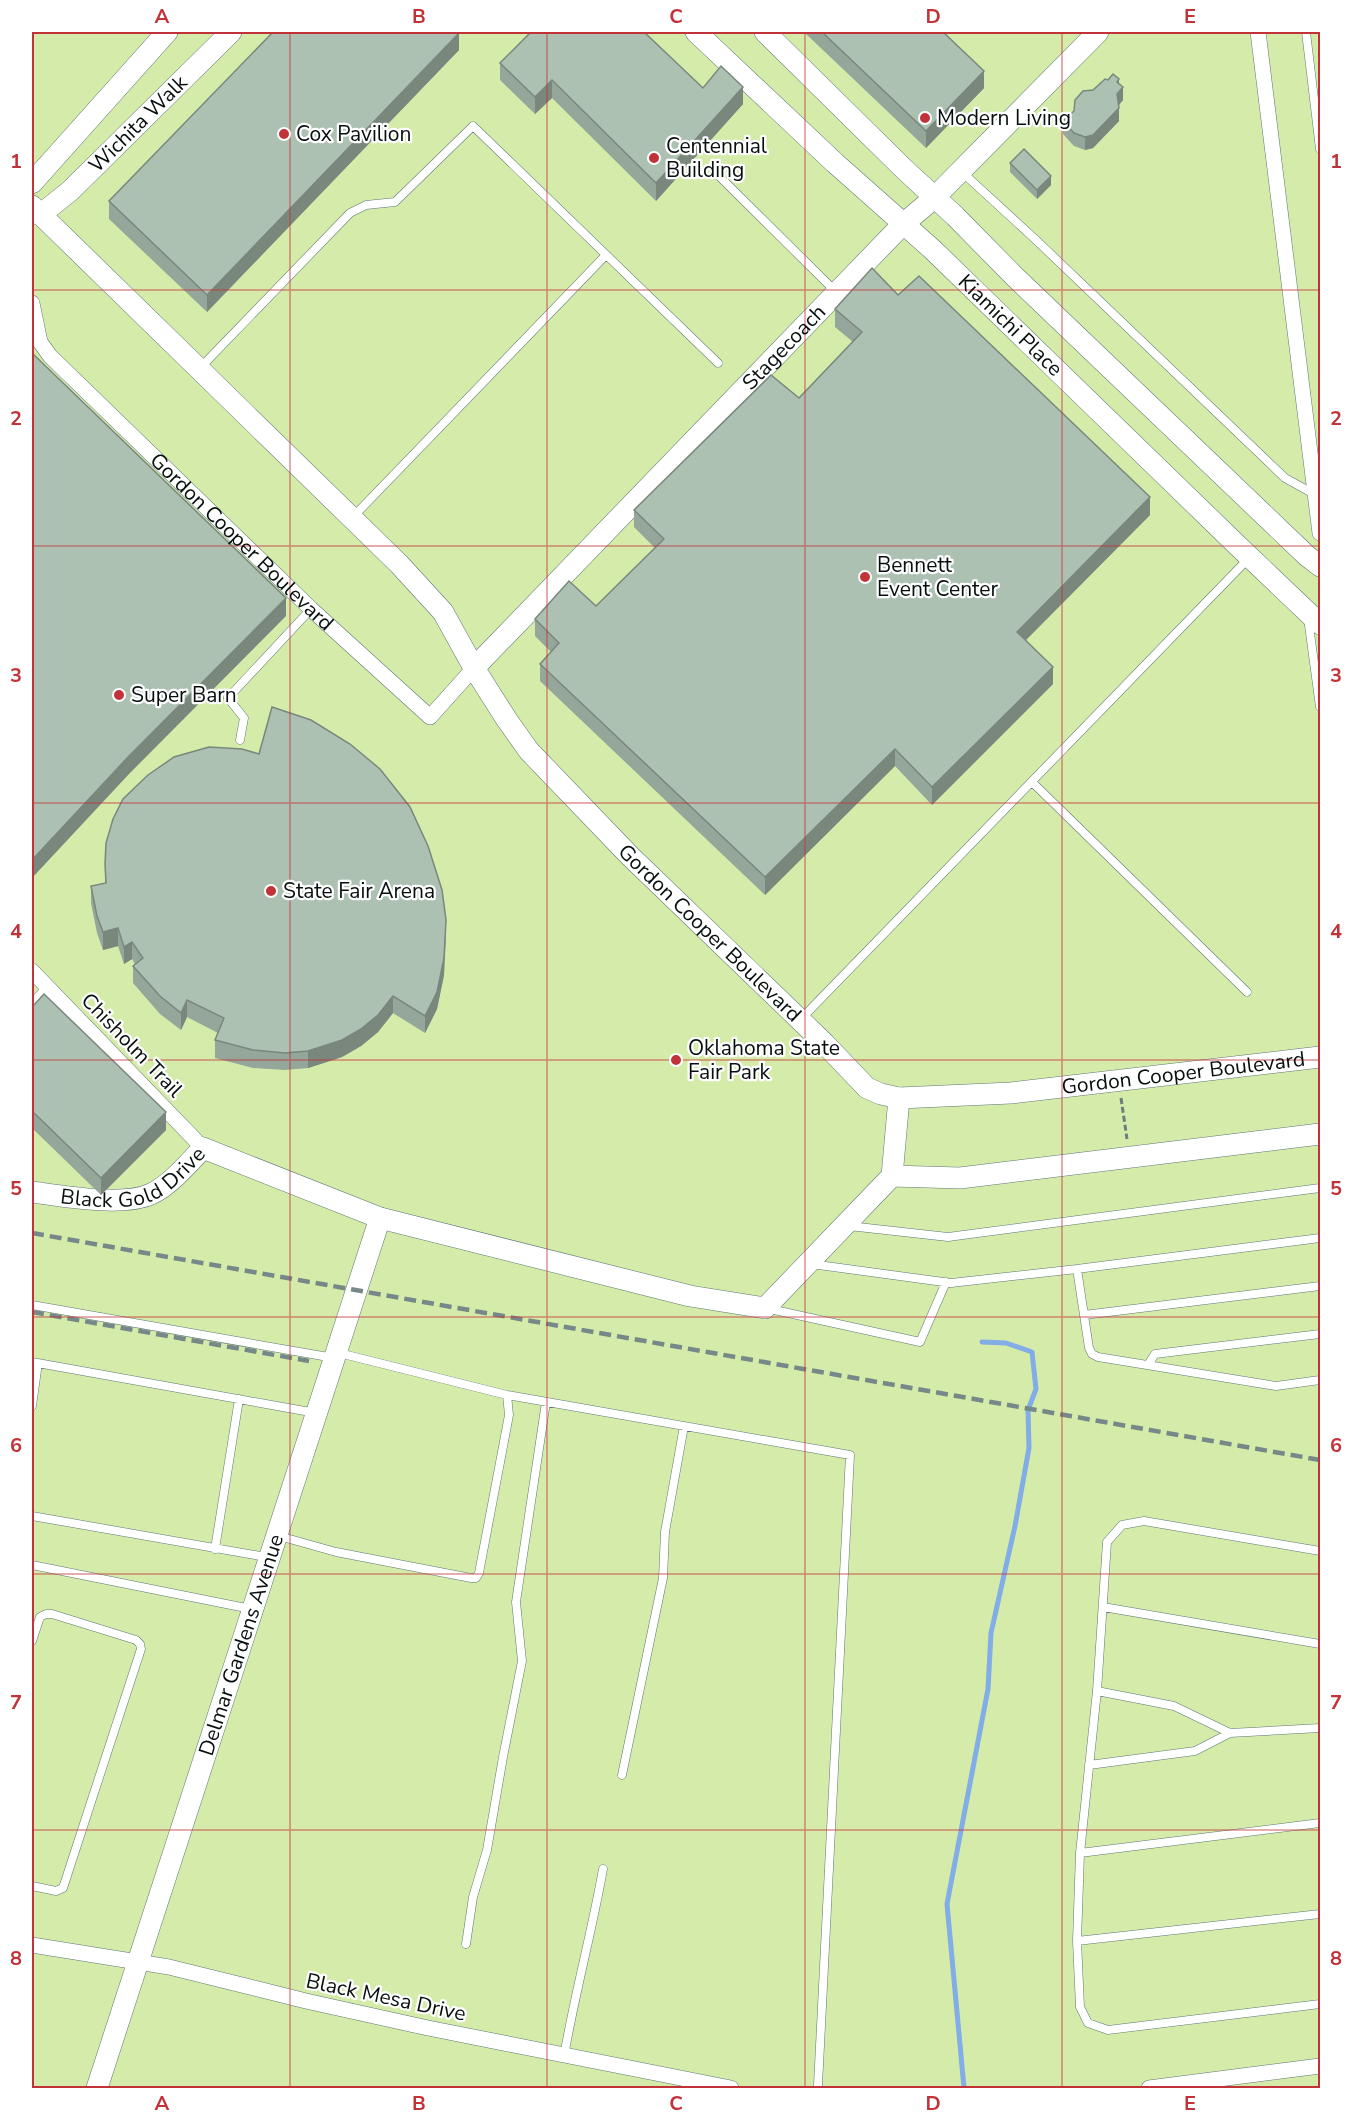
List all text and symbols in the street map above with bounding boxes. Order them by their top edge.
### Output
text: A [155,3,170,30]
text: B [412,3,426,30]
text: C [669,3,683,30]
text: D [925,3,941,30]
text: E [1184,3,1196,30]
street label: Wichita Walk [83,68,194,179]
place label: Modern Living [937,104,1071,132]
marker: Modern Living [918,111,932,125]
place label: Cox Pavilion [296,120,411,148]
marker: Cox Pavilion [277,127,291,141]
place label: Centennial Building [666,132,768,184]
text: 1 [10,148,22,175]
text: 1 [1330,148,1342,175]
marker: Centennial Building [647,151,661,165]
street label: Kiamichi Place [952,268,1069,382]
street label: Stagecoach [736,298,832,396]
text: 2 [10,405,22,432]
text: 2 [1330,405,1342,432]
street label: Gordon Cooper Boulevard [144,447,340,637]
place label: Bennett Event Center [877,551,998,603]
marker: Bennett Event Center [858,570,872,584]
text: 3 [10,662,22,689]
text: 3 [1330,662,1342,689]
place label: Super Barn [131,681,237,709]
marker: Super Barn [112,688,126,702]
street label: Gordon Cooper Boulevard [612,838,808,1028]
place label: State Fair Arena [283,877,435,905]
marker: State Fair Arena [264,884,278,898]
text: 4 [10,918,22,945]
text: 4 [1330,918,1342,945]
street label: Chisholm Trail [75,987,189,1104]
place label: Oklahoma State Fair Park [688,1034,840,1086]
street label: Gordon Cooper Boulevard [1060,1045,1307,1101]
marker: Oklahoma State Fair Park [669,1053,683,1067]
street label: Black Gold Drive [59,1141,211,1214]
text: 5 [10,1175,22,1202]
text: 5 [1330,1175,1342,1202]
text: 6 [10,1432,22,1459]
text: 6 [1330,1432,1342,1459]
street label: Delmar Gardens Avenue [192,1531,290,1759]
text: 7 [10,1689,22,1716]
text: 7 [1330,1689,1342,1716]
text: 8 [10,1945,22,1972]
text: 8 [1330,1945,1342,1972]
street label: Black Mesa Drive [304,1966,468,2028]
text: A [155,2090,170,2117]
text: B [412,2090,426,2117]
text: C [669,2090,683,2117]
text: D [925,2090,941,2117]
text: E [1184,2090,1196,2117]

